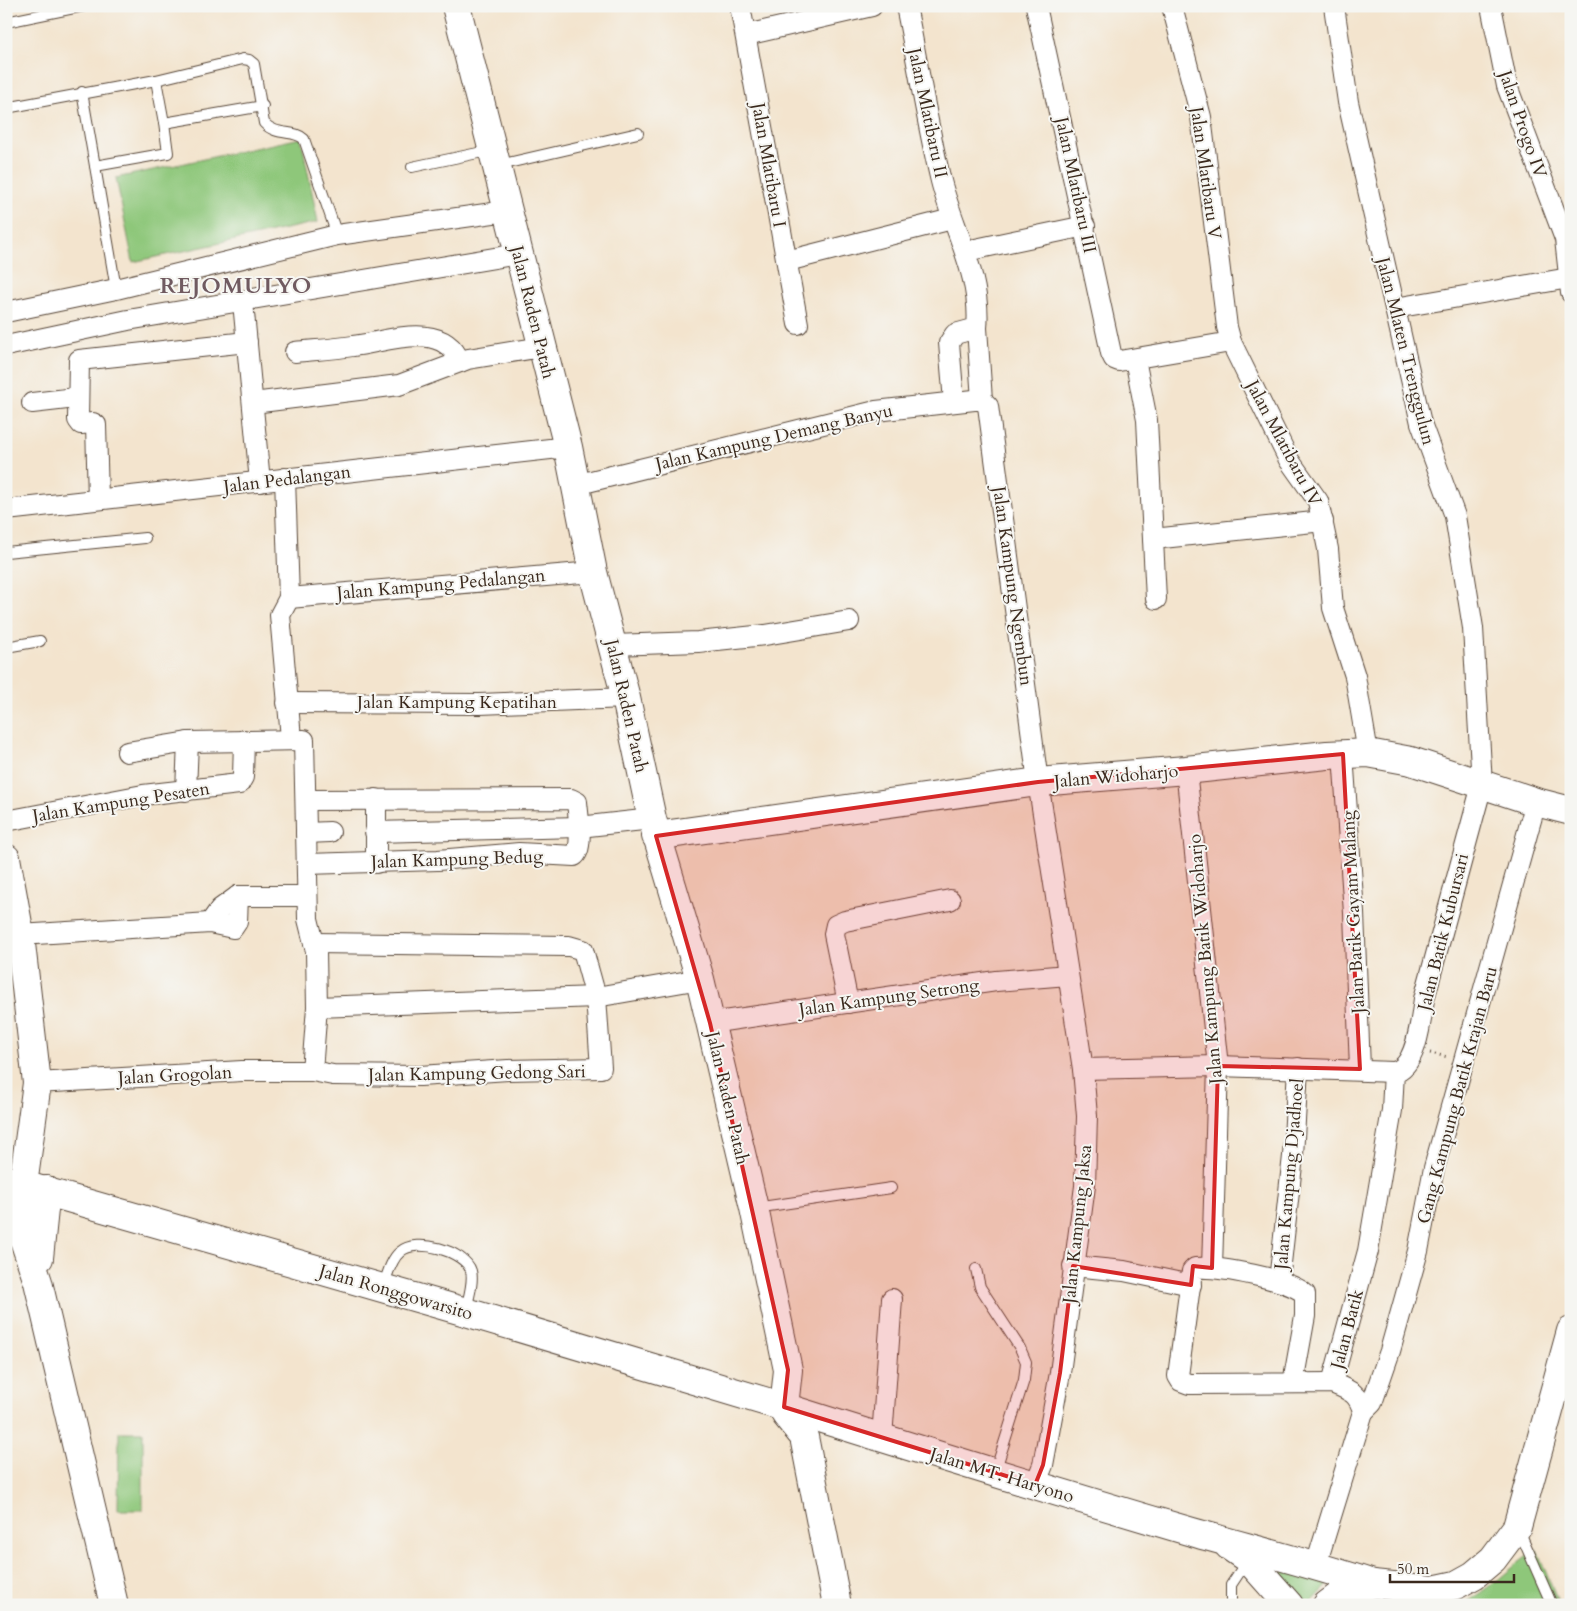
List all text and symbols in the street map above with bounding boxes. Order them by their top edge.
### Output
street label: Jalan Mlatibaru II [901,43,953,180]
street label: Jalan Progo IV [1491,64,1553,182]
street label: Jalan Mlatibaru I [745,98,792,229]
street label: Jalan Mlatibaru V [1183,102,1227,242]
street label: Jalan Mlatibaru III [1048,112,1102,255]
street label: Jalan Raden Patah [503,240,561,381]
street label: Jalan Mlaten Trenggulun [1369,252,1441,448]
district label: REJOMULYO [160,271,312,301]
street label: Jalan Mlatibaru IV [1238,373,1328,511]
street label: Jalan Kampung Demang Banyu [650,398,895,478]
street label: Jalan Pedalangan [219,459,353,500]
street label: Jalan Kampung Ngembun [986,482,1039,688]
street label: Jalan Kampung Pedalangan [333,563,547,606]
street label: Jalan Raden Patah [598,634,654,775]
street label: Jalan Kampung Kepatihan [354,690,558,715]
street label: Jalan Widoharjo [1050,759,1179,795]
street label: Jalan Kampung Pesaten [28,776,212,829]
street label: Jalan Batik Gayam Malang [1336,809,1371,1017]
street label: Jalan Kampung Batik Widoharjo [1182,833,1229,1088]
street label: Jalan Kampung Bedug [368,844,544,875]
street label: Jalan Batik Kubursari [1411,851,1475,1016]
street label: Gang Kampung Batik Krajan Baru [1411,964,1504,1227]
street label: Jalan Kampung Setrong [794,972,982,1023]
street label: Jalan Raden Patah [699,1026,755,1167]
street label: Jalan Kampung Gedong Sari [365,1059,586,1088]
street label: Jalan Grogolan [114,1060,233,1091]
street label: Jalan Kampung Djadhoel [1268,1077,1310,1274]
street label: Jalan Kampung Jaksa [1056,1143,1098,1308]
street label: Jalan Ronggowarsito [313,1258,476,1326]
street label: Jalan Batik [1324,1286,1370,1375]
street label: Jalan MT. Haryono [924,1441,1077,1509]
scale bar [1390,1551,1513,1583]
text: 50 m [1397,1559,1429,1579]

